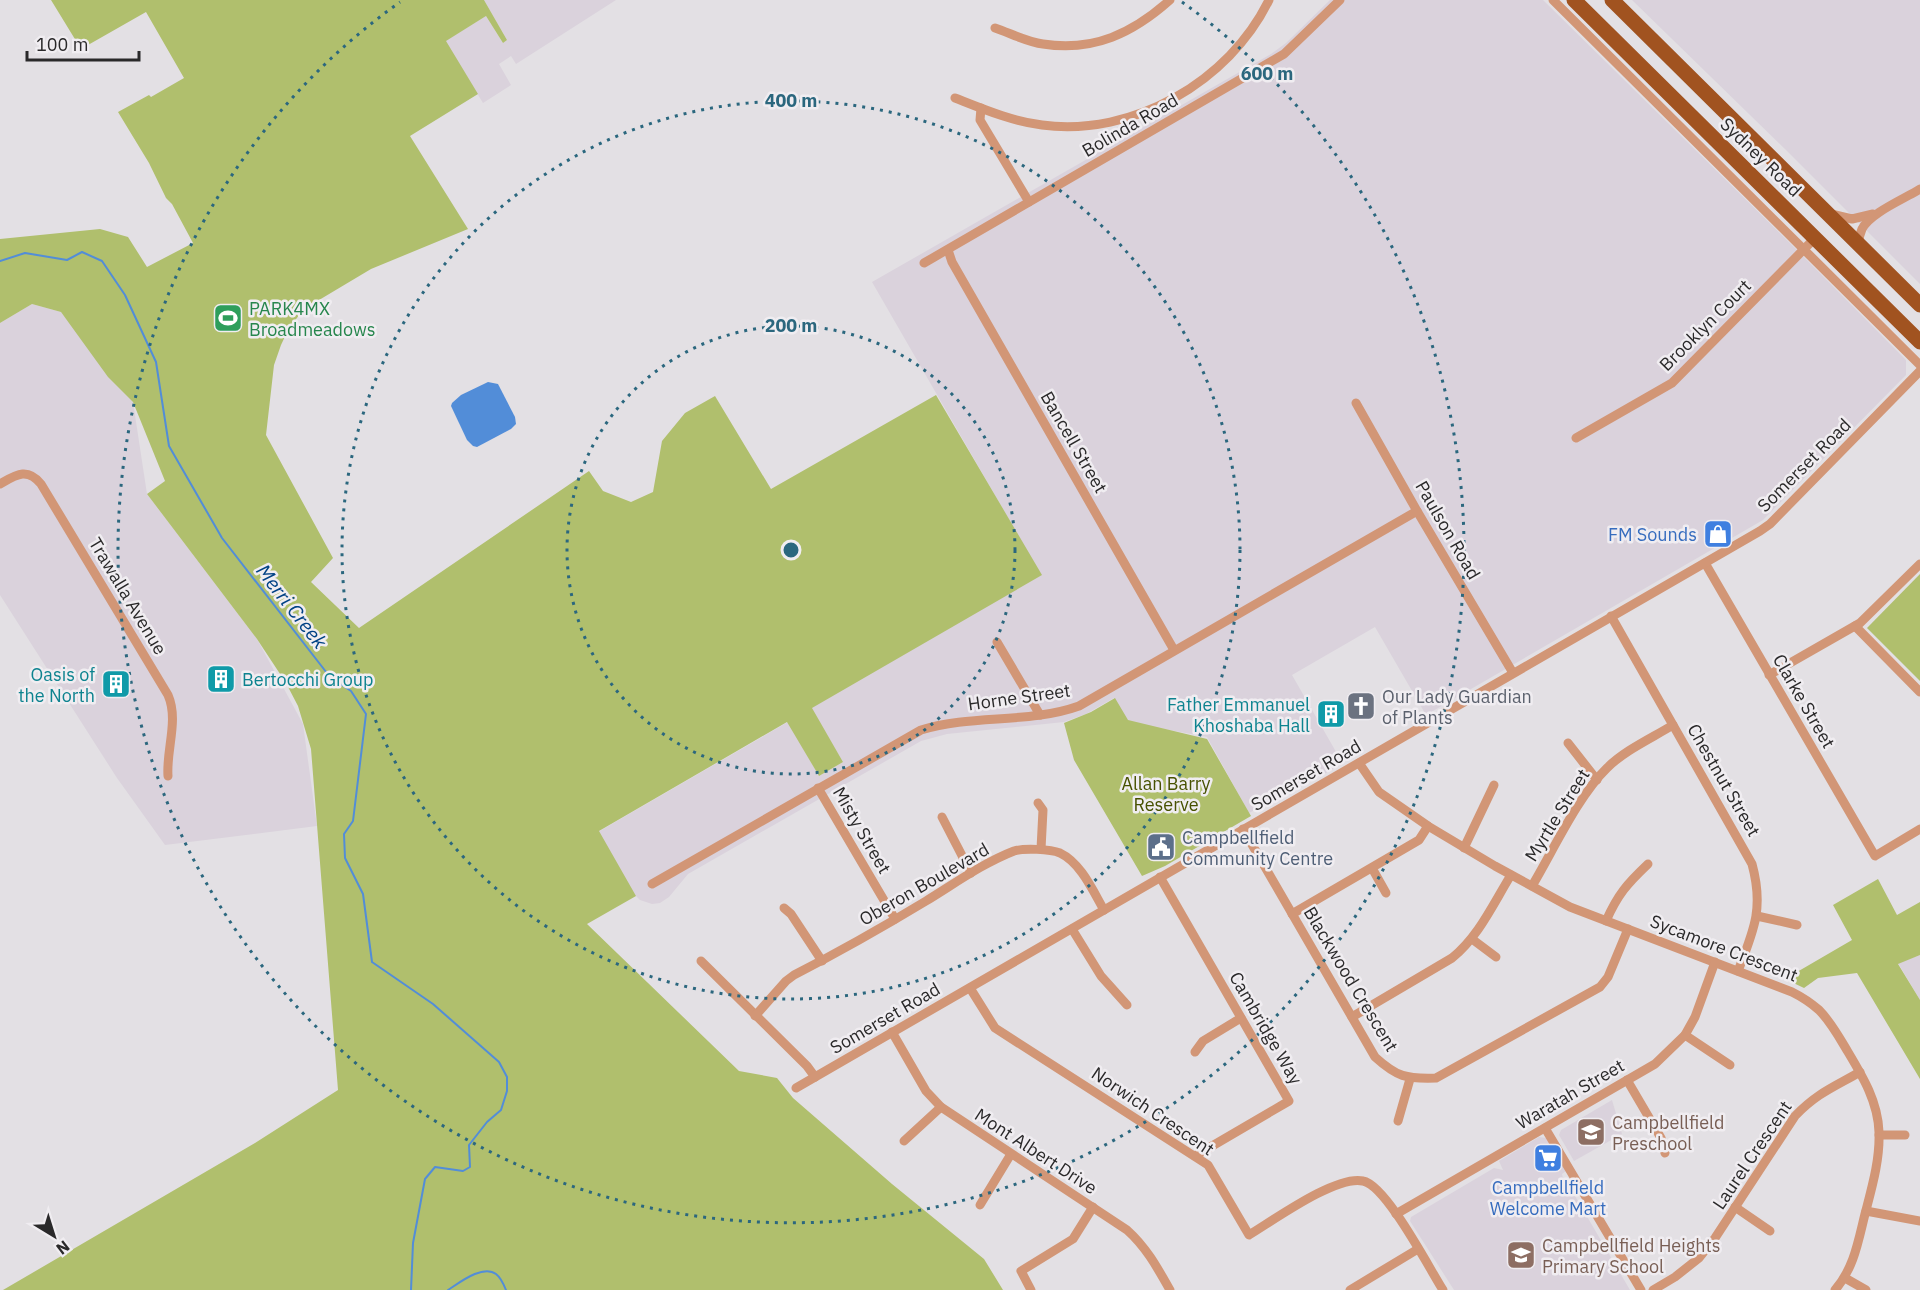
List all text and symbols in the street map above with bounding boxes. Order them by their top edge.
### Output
scale bar [27,24,140,62]
text: 100 m [36,33,88,56]
text: 600 m [1241,62,1293,85]
street label: Bolinda Road [1078,88,1182,162]
text: 400 m [765,89,817,112]
street label: Sydney Road [1715,112,1807,202]
street label: Brooklyn Court [1654,274,1756,376]
place label: PARK4MX Broadmeadows [249,297,376,341]
sports icon: PARK4MX Broadmeadows [212,302,244,334]
text: 200 m [765,314,817,337]
street label: Bancell Street [1036,387,1112,497]
street label: Somerset Road [1752,413,1856,517]
street label: Paulson Road [1410,477,1486,583]
shop icon: FM Sounds [1702,518,1734,550]
place label: FM Sounds [1608,523,1697,546]
street label: Trawalla Avenue [84,533,172,659]
centre of rings [781,540,801,560]
water label: Merri Creek [250,558,334,654]
street label: Clarke Street [1768,650,1840,752]
place label: Oasis of the North [18,663,95,707]
building icon: Bertocchi Group [205,663,237,695]
building icon: Oasis of the North [100,668,132,700]
place label: Bertocchi Group [242,668,373,691]
street label: Horne Street [966,678,1072,716]
place label: Our Lady Guardian of Plants [1382,685,1532,729]
church icon: Our Lady Guardian of Plants [1345,690,1377,722]
place label: Father Emmanuel Khoshaba Hall [1167,693,1310,737]
building icon: Father Emmanuel Khoshaba Hall [1315,698,1347,730]
street label: Chestnut Street [1682,719,1766,841]
street label: Somerset Road [1247,734,1365,816]
street label: Myrtle Street [1519,764,1595,866]
park label: Allan Barry Reserve [1121,772,1211,816]
street label: Misty Street [828,782,896,878]
place label: Campbellfield Community Centre [1182,826,1333,870]
public building icon: Campbellfield Community Centre [1145,831,1177,863]
street label: Oberon Boulevard [855,838,993,930]
street label: Blackwood Crescent [1299,902,1403,1056]
street label: Sycamore Crescent [1647,909,1801,987]
street label: Cambridge Way [1224,968,1308,1088]
street label: Somerset Road [826,977,944,1059]
street label: Waratah Street [1512,1054,1628,1134]
street label: Norwich Crescent [1087,1061,1219,1161]
street label: Laurel Crescent [1707,1096,1797,1214]
street label: Mont Albert Drive [970,1103,1102,1199]
place label: Campbellfield Preschool [1612,1111,1724,1155]
school or university icon: Campbellfield Preschool [1575,1116,1607,1148]
supermarket icon: Campbellfield Welcome Mart [1532,1142,1564,1174]
place label: Campbellfield Welcome Mart [1490,1176,1606,1220]
north arrow [24,1206,84,1266]
place label: Campbellfield Heights Primary School [1542,1234,1721,1278]
text: N [53,1236,74,1259]
school or university icon: Campbellfield Heights Primary School [1505,1239,1537,1271]

